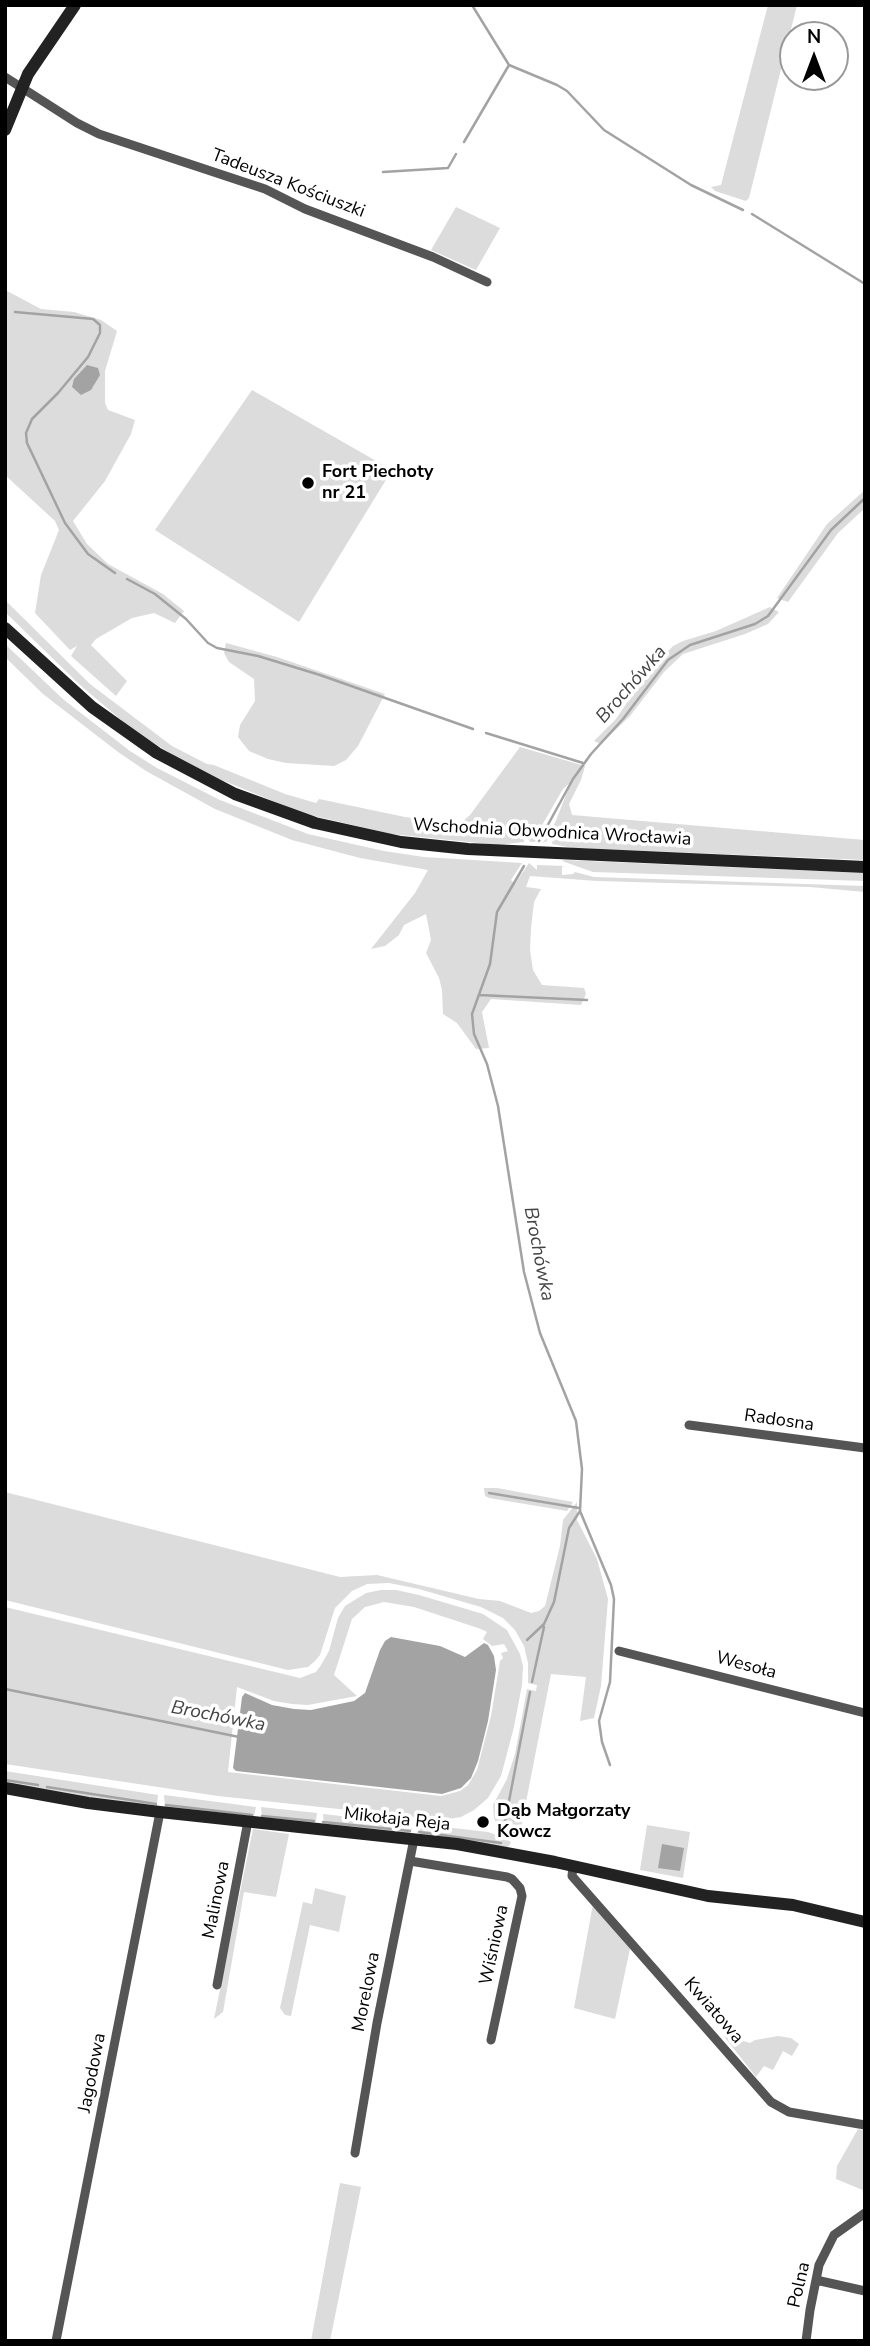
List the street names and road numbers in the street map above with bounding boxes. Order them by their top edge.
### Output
street label: Tadeusza Kościuszki [208,145,368,223]
street label: Wschodnia Obwodnica Wrocławia [412,815,692,851]
street label: Radosna [743,1405,815,1437]
street label: Wesoła [713,1648,779,1684]
street label: Mikołaja Reja [343,1804,451,1836]
street label: Malinowa [199,1859,235,1941]
street label: Wiśniowa [476,1903,514,1987]
street label: Morelowa [349,1950,385,2034]
street label: Kwiatowa [679,1974,747,2048]
street label: Jagodowa [75,2031,111,2115]
street label: Polna [784,2260,816,2310]

